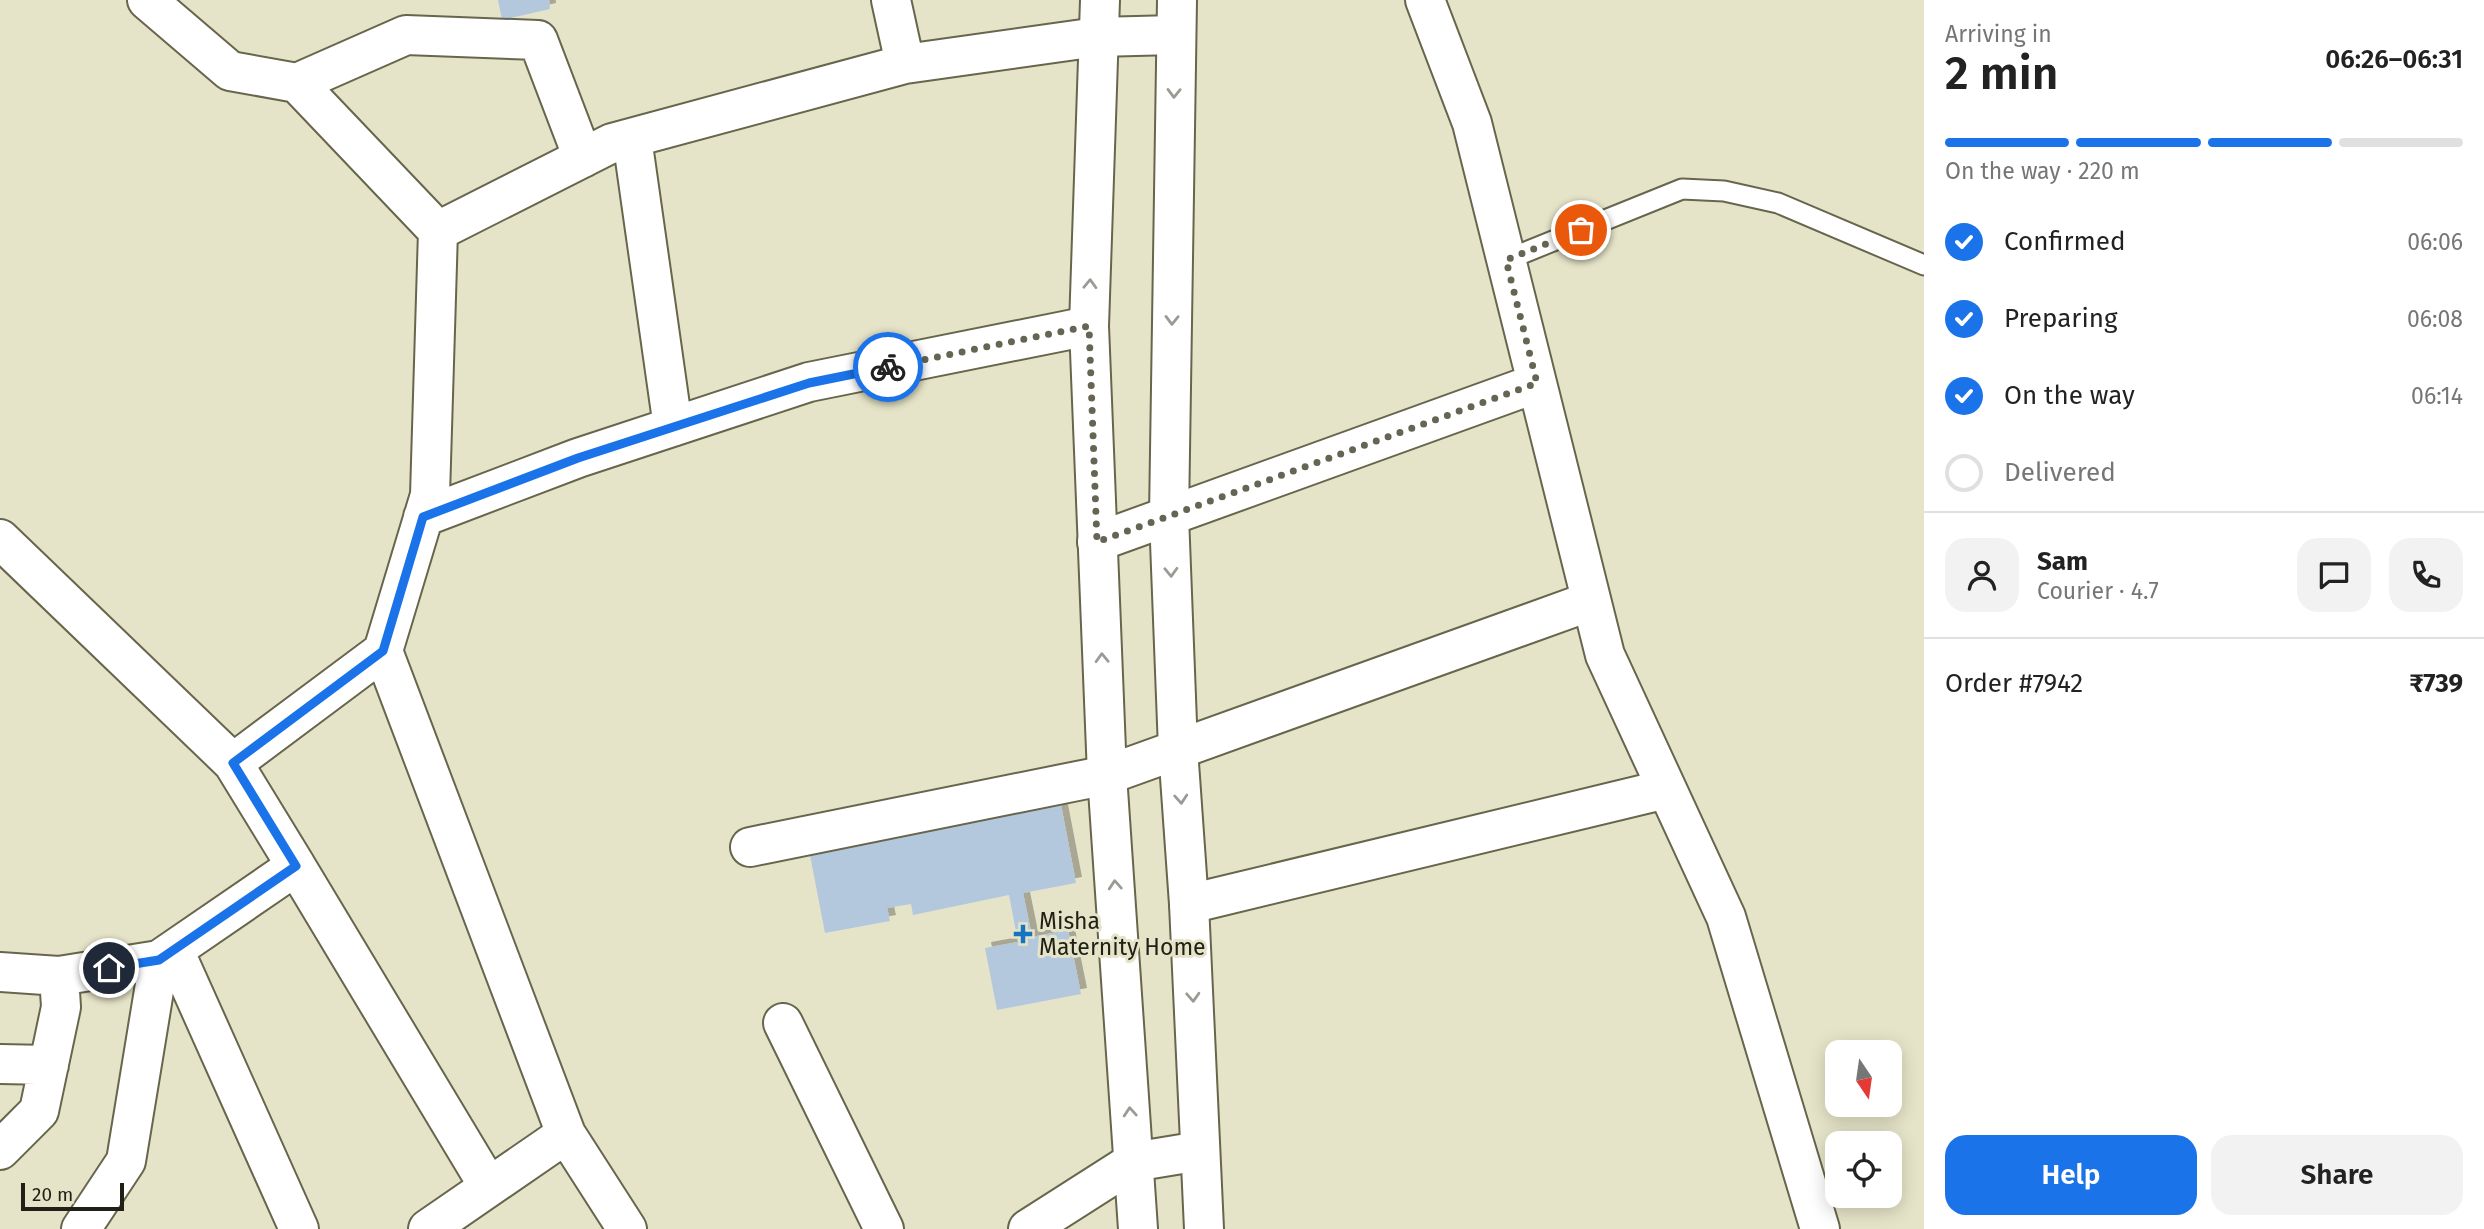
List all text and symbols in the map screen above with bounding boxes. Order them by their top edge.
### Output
text: Arriving in [1945,20,2052,48]
text: 06:26–06:31 [2325,44,2463,75]
text: 2 min [1945,46,2058,101]
one-way arrow [1167,87,1182,98]
text: On the way · 220 m [1945,157,2140,185]
pin [1551,200,1611,260]
icon: bag [1562,211,1600,249]
icon: check [1945,223,1983,261]
text: Confirmed [2004,226,2125,257]
text: 06:06 [2407,228,2463,256]
one-way arrow [1082,278,1098,288]
icon: check [1945,300,1983,338]
text: Preparing [2004,303,2117,334]
text: 06:08 [2407,305,2463,333]
one-way arrow [1164,315,1179,326]
courier [853,332,923,402]
icon: bike [869,348,907,386]
icon: check [1945,377,1983,415]
text: On the way [2004,380,2135,411]
text: 06:14 [2411,382,2463,410]
text: Delivered [2004,457,2116,488]
button: person [1945,538,2019,612]
button: chat [2297,538,2371,612]
button: phone [2389,538,2463,612]
text: Sam [2037,546,2088,577]
one-way arrow [1164,567,1179,578]
text: Courier · 4.7 [2037,577,2159,605]
one-way arrow [1095,652,1110,663]
text: Order #7942 [1945,668,2083,699]
text: ₹739 [2409,668,2463,699]
one-way arrow [1174,794,1189,805]
one-way arrow [1108,879,1123,890]
place label: Misha Maternity Home [1039,907,1206,961]
marker: Misha Maternity Home [1013,924,1033,944]
pin [79,938,139,998]
icon: home [90,949,128,987]
one-way arrow [1186,991,1201,1002]
north arrow [1825,1040,1902,1116]
map controls [1825,1040,1902,1208]
one-way arrow [1123,1106,1138,1117]
button: locate [1825,1131,1902,1208]
button: Help [1945,1135,2197,1215]
button: Share [2211,1135,2463,1215]
scale bar [21,1180,124,1212]
text: 20 m [32,1183,73,1206]

